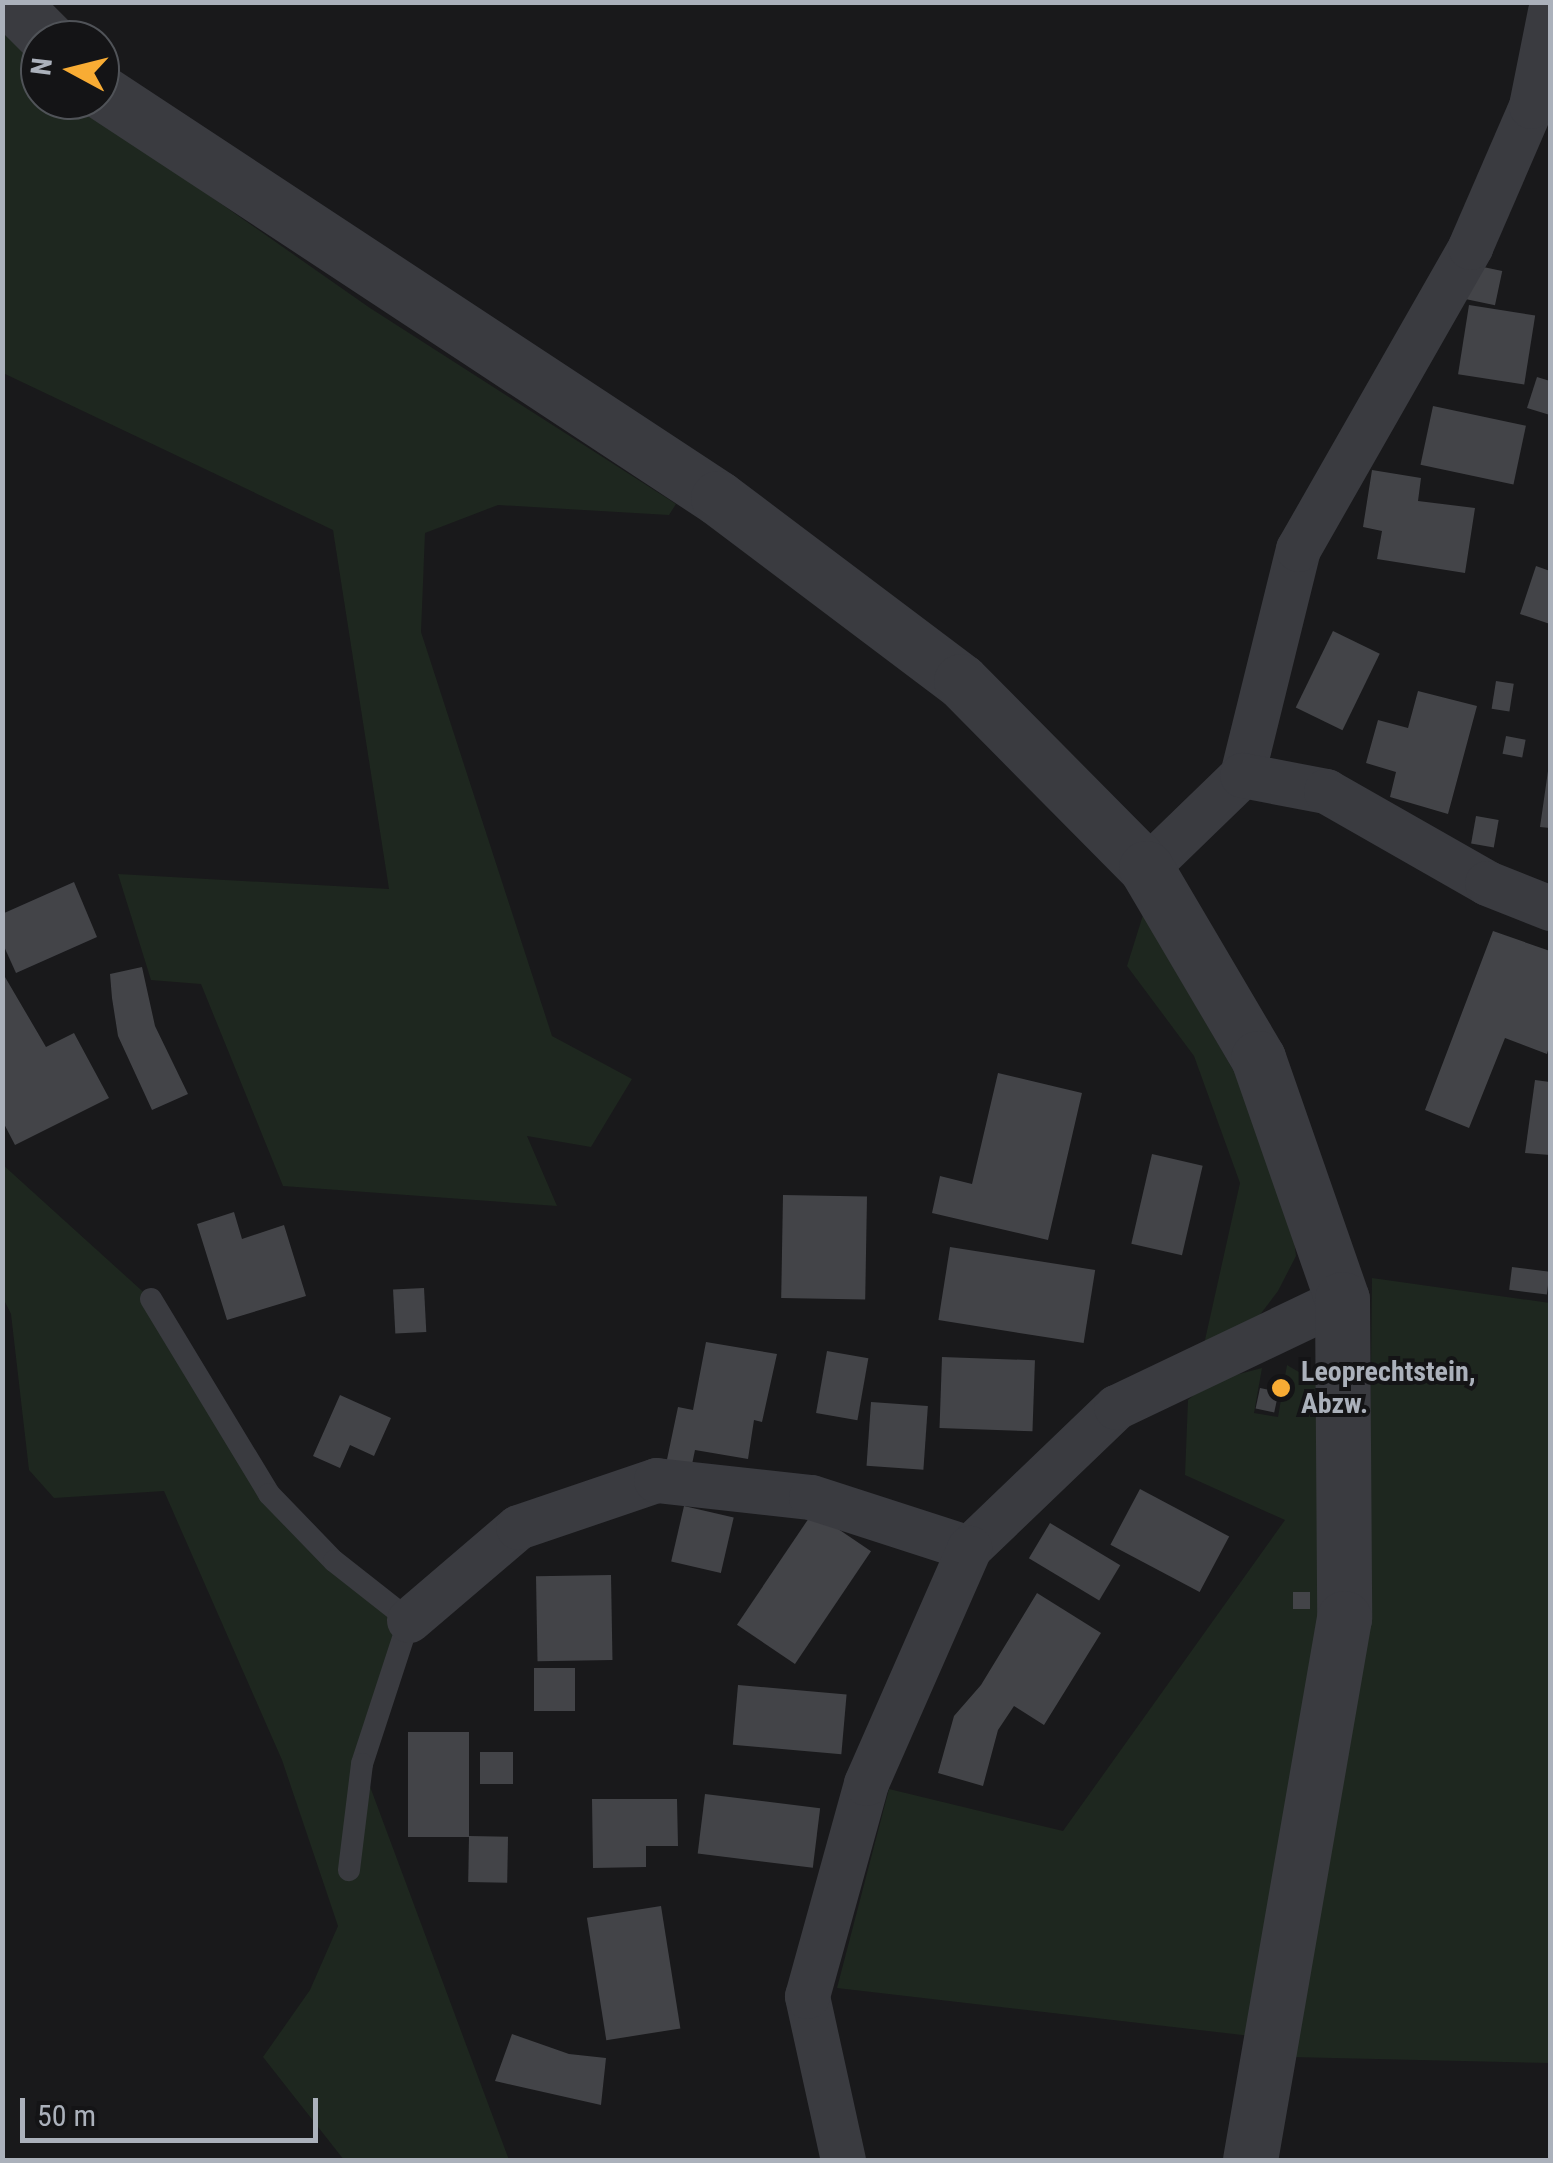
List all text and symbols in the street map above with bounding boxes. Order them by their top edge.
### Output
north arrow [20,20,120,120]
text: N [24,56,59,77]
place label: Leoprechtstein, Abzw. [1301,1355,1476,1421]
marker: Leoprechtstein, Abzw. [1270,1377,1292,1399]
scale bar [25,2078,322,2140]
text: 50 m [37,2098,96,2133]

